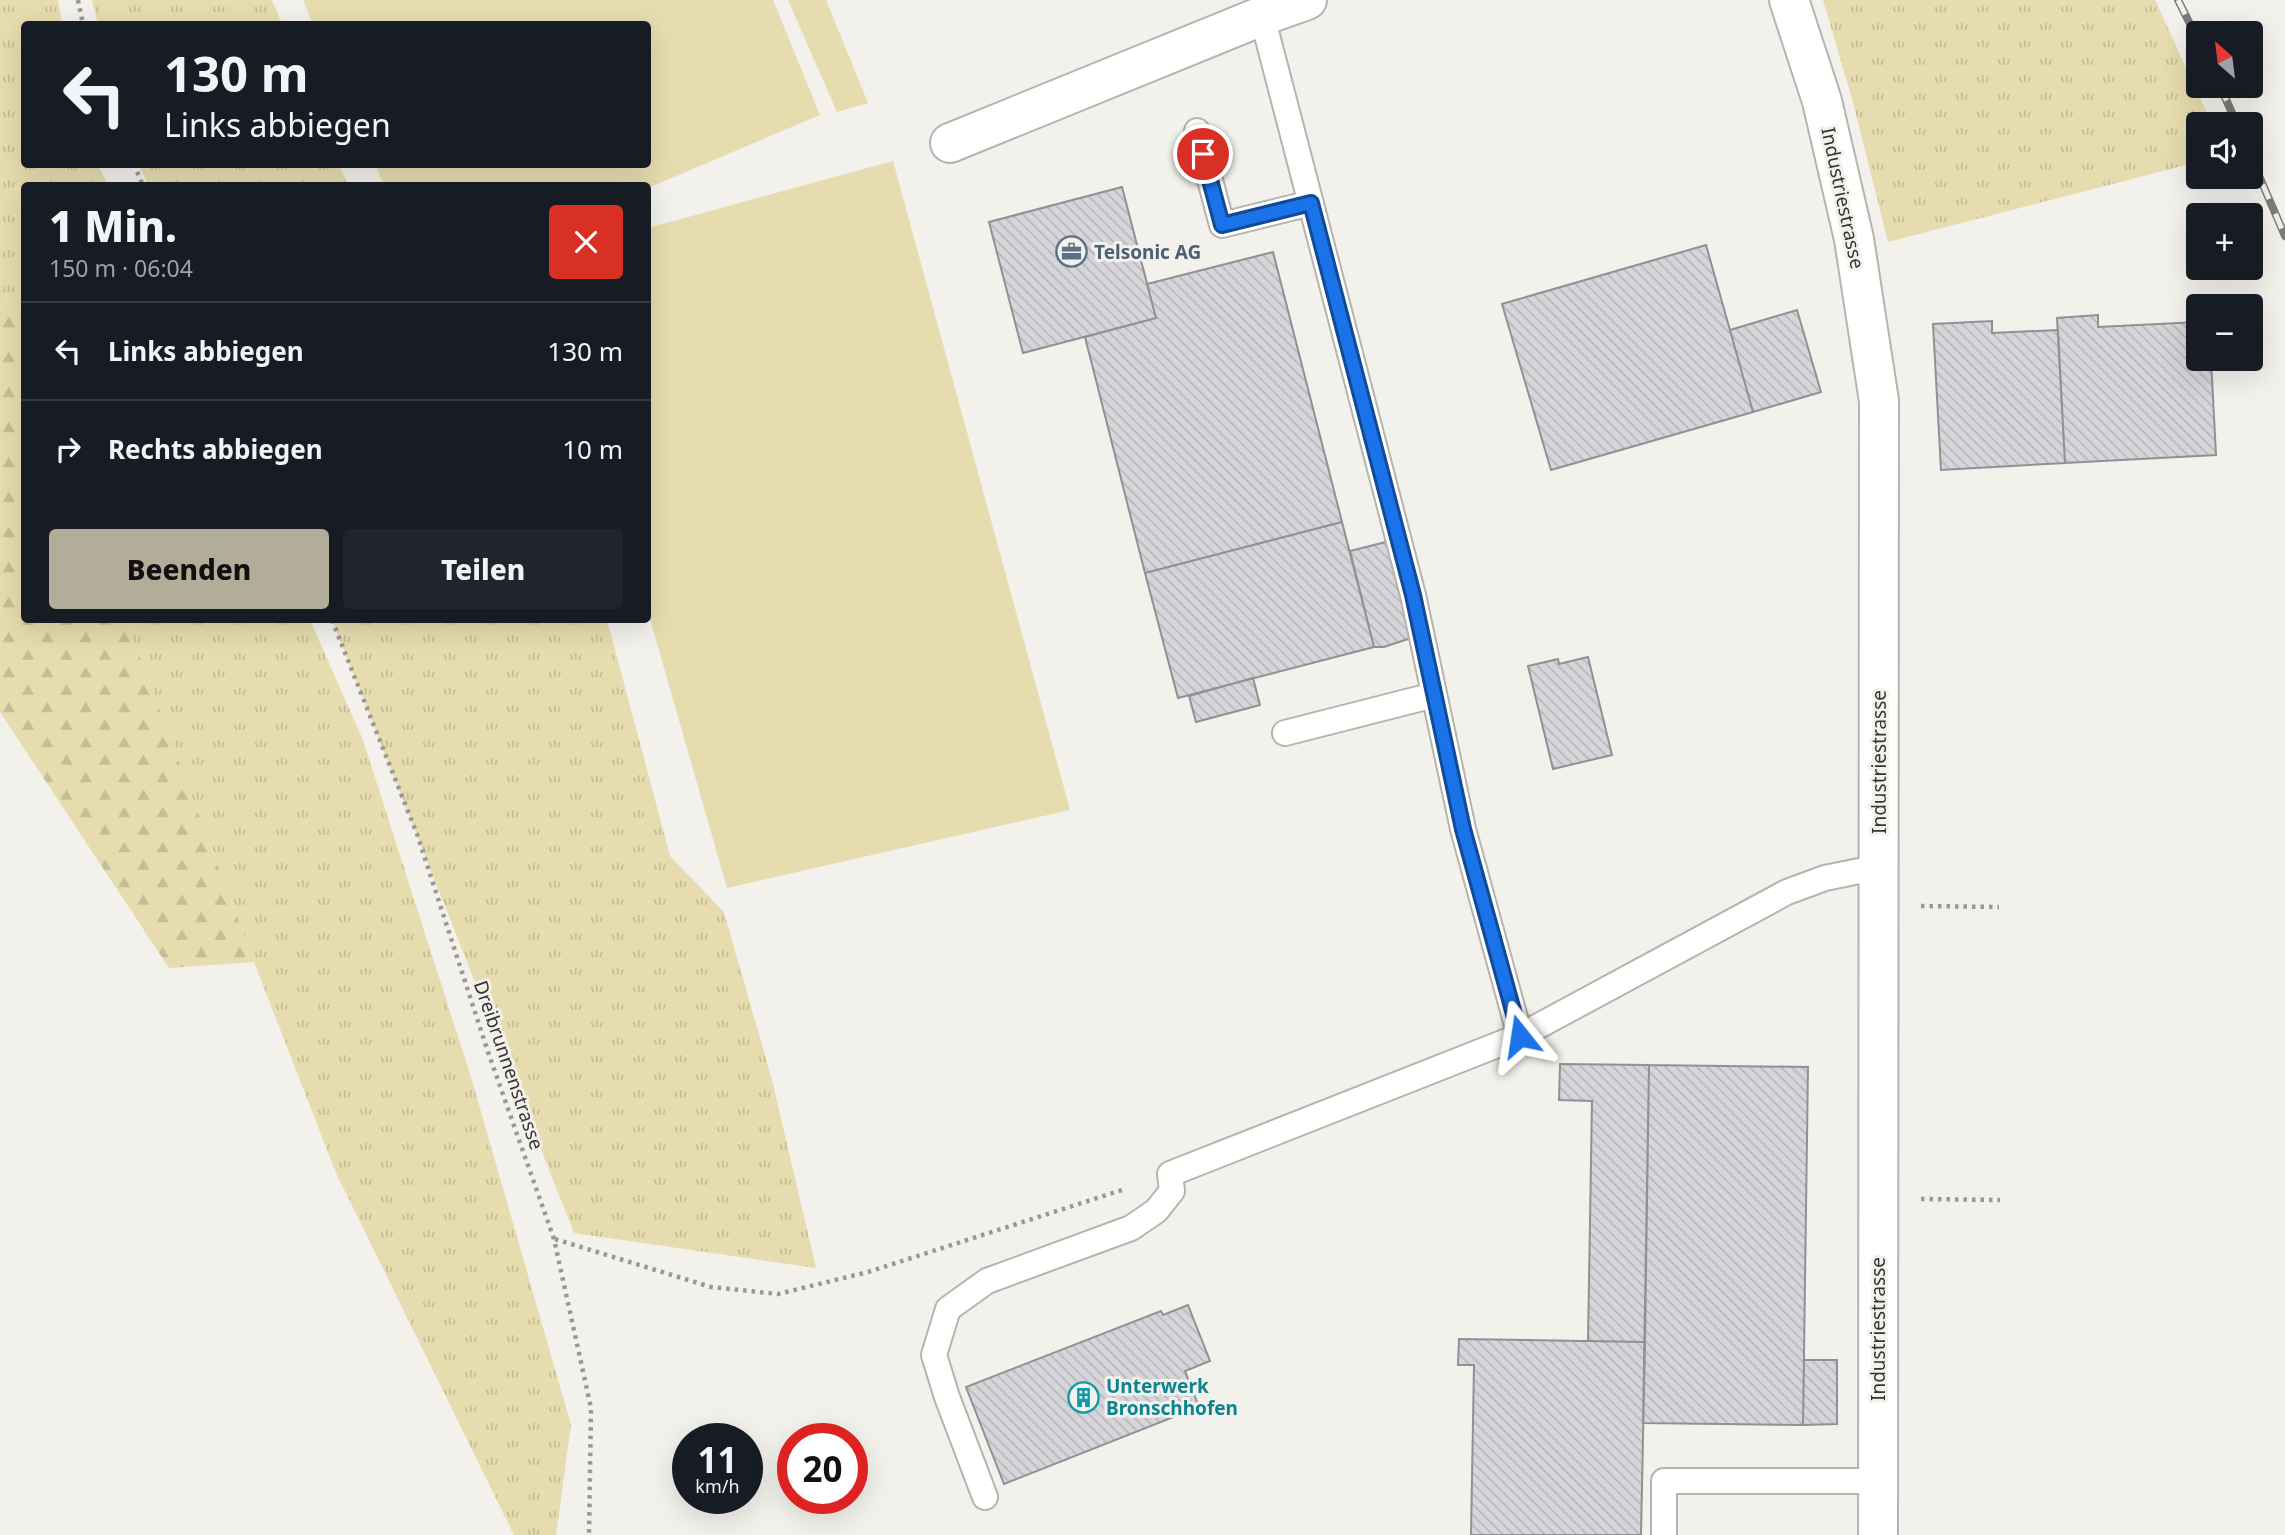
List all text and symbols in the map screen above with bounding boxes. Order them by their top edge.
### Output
north arrow [2186,21,2263,98]
map controls [2186,21,2263,371]
text: 130 m [164,40,309,106]
icon: left [49,49,140,140]
text: Links abbiegen [164,103,391,146]
button: sound [2186,112,2263,189]
pin [1173,124,1233,184]
street label: Industriestrasse [1815,125,1871,271]
icon: arrive [1184,135,1222,173]
text: 1 Min. [49,197,177,254]
button: + [2186,203,2263,280]
button: close [549,205,623,279]
office icon: Telsonic AG [1054,235,1088,269]
place label: Telsonic AG [1094,239,1201,265]
text: 150 m · 06:04 [49,252,193,284]
button: − [2186,294,2263,371]
icon: left [49,332,87,370]
text: Links abbiegen [108,333,304,369]
text: 130 m [547,333,623,369]
icon: right [49,430,87,468]
text: Rechts abbiegen [108,431,323,467]
text: 10 m [562,431,623,467]
button: Beenden [49,529,329,609]
button: Teilen [343,529,623,609]
street label: Industriestrasse [1866,690,1892,834]
street label: Dreibrunnenstrasse [468,977,550,1153]
position arrow [1483,999,1557,1073]
street label: Industriestrasse [1865,1257,1891,1401]
place label: Unterwerk Bronschhofen [1106,1373,1238,1421]
building icon: Unterwerk Bronschhofen [1066,1380,1100,1414]
speed limit sign: 20 [777,1423,868,1514]
text: 11 [697,1436,738,1483]
text: km/h [695,1474,740,1498]

